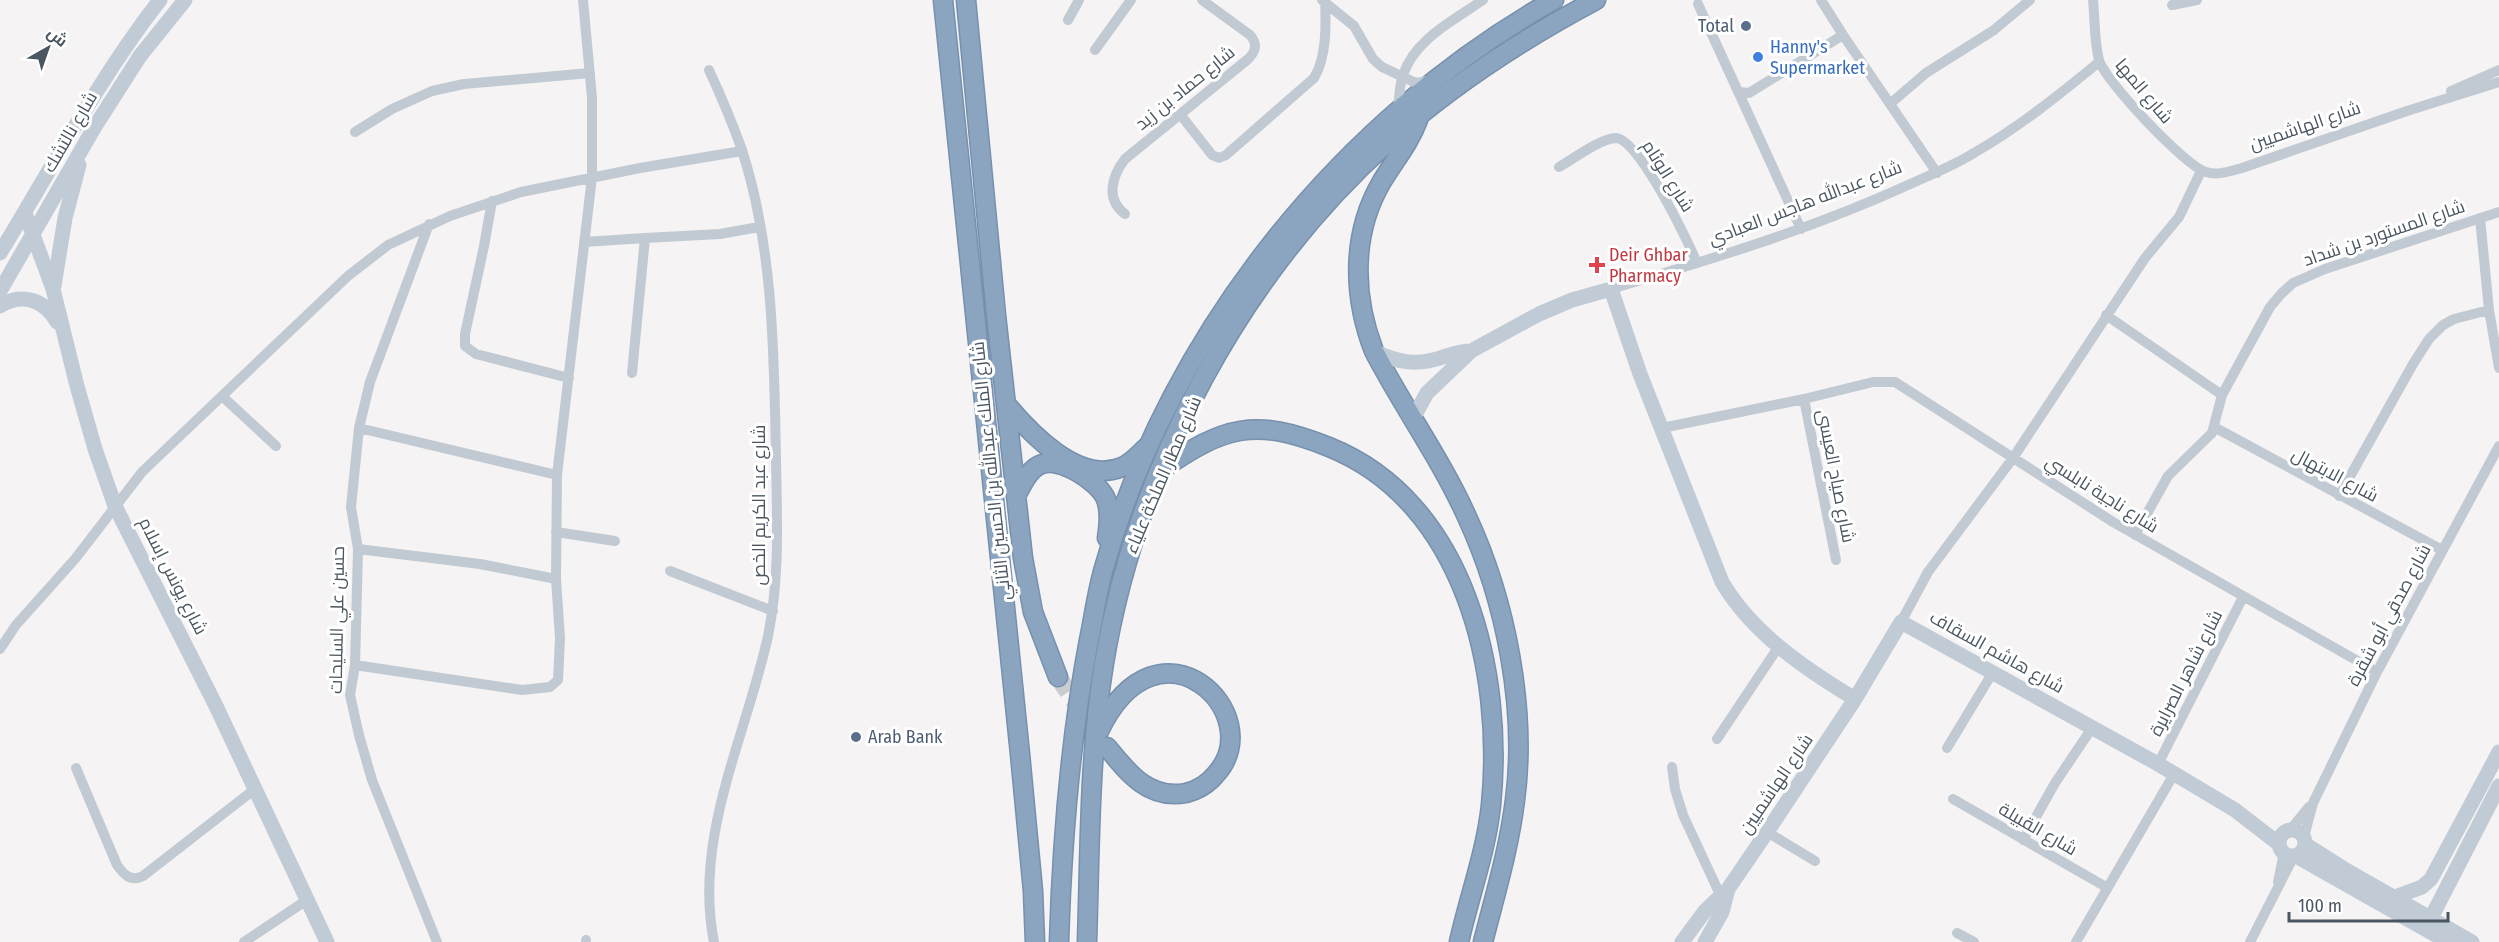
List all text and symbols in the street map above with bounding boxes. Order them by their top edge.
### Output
place label: Total [1698,15,1734,37]
north arrow [18,18,78,78]
marker: Total [1739,19,1753,33]
text: ش [43,23,71,51]
place label: Hanny's Supermarket [1770,36,1865,79]
street label: شارع حماد بن زيد [1131,41,1240,136]
marker: Hanny's Supermarket [1751,50,1765,64]
street label: شارع المها [2110,54,2178,129]
street label: شارع نالتشك [38,88,103,177]
street label: شارع الهاشميين [2246,97,2364,156]
street label: شارع الوئام [1636,136,1699,217]
street label: شارع عبدالله هاجس العبادي [1705,155,1906,253]
street label: شارع المستورد بن شداد [2300,195,2468,272]
place label: Deir Ghbar Pharmacy [1609,244,1688,287]
marker: Deir Ghbar Pharmacy [1590,258,1604,272]
street label: شارع الملك عبدالله بن الحسين الثاني [965,340,1019,602]
street label: شارع مطار الملكة علياء [1120,393,1207,557]
street label: شارع صياح العيسى [1811,407,1860,545]
street label: شارع عبد الكريم الخص [748,425,771,585]
street label: شارع الابتهال [2288,443,2382,508]
street label: شارع ناجية نابلسي [2040,450,2163,539]
street label: شارع يونس إسلام [133,514,212,639]
street label: شارع صدقي أبو شقرة [2342,540,2438,691]
street label: حسين علي السليحات [325,546,352,694]
street label: شارع هاشم السقاف [1925,606,2068,699]
street label: شارع شاهر الصرايرة [2145,606,2228,740]
place label: Arab Bank [868,726,943,748]
marker: Arab Bank [849,730,863,744]
street label: شارع الهاشميين [1734,730,1818,839]
street label: شارع القبيلة [1994,798,2081,861]
scale bar [2289,885,2448,923]
text: 100 m [2298,895,2342,917]

